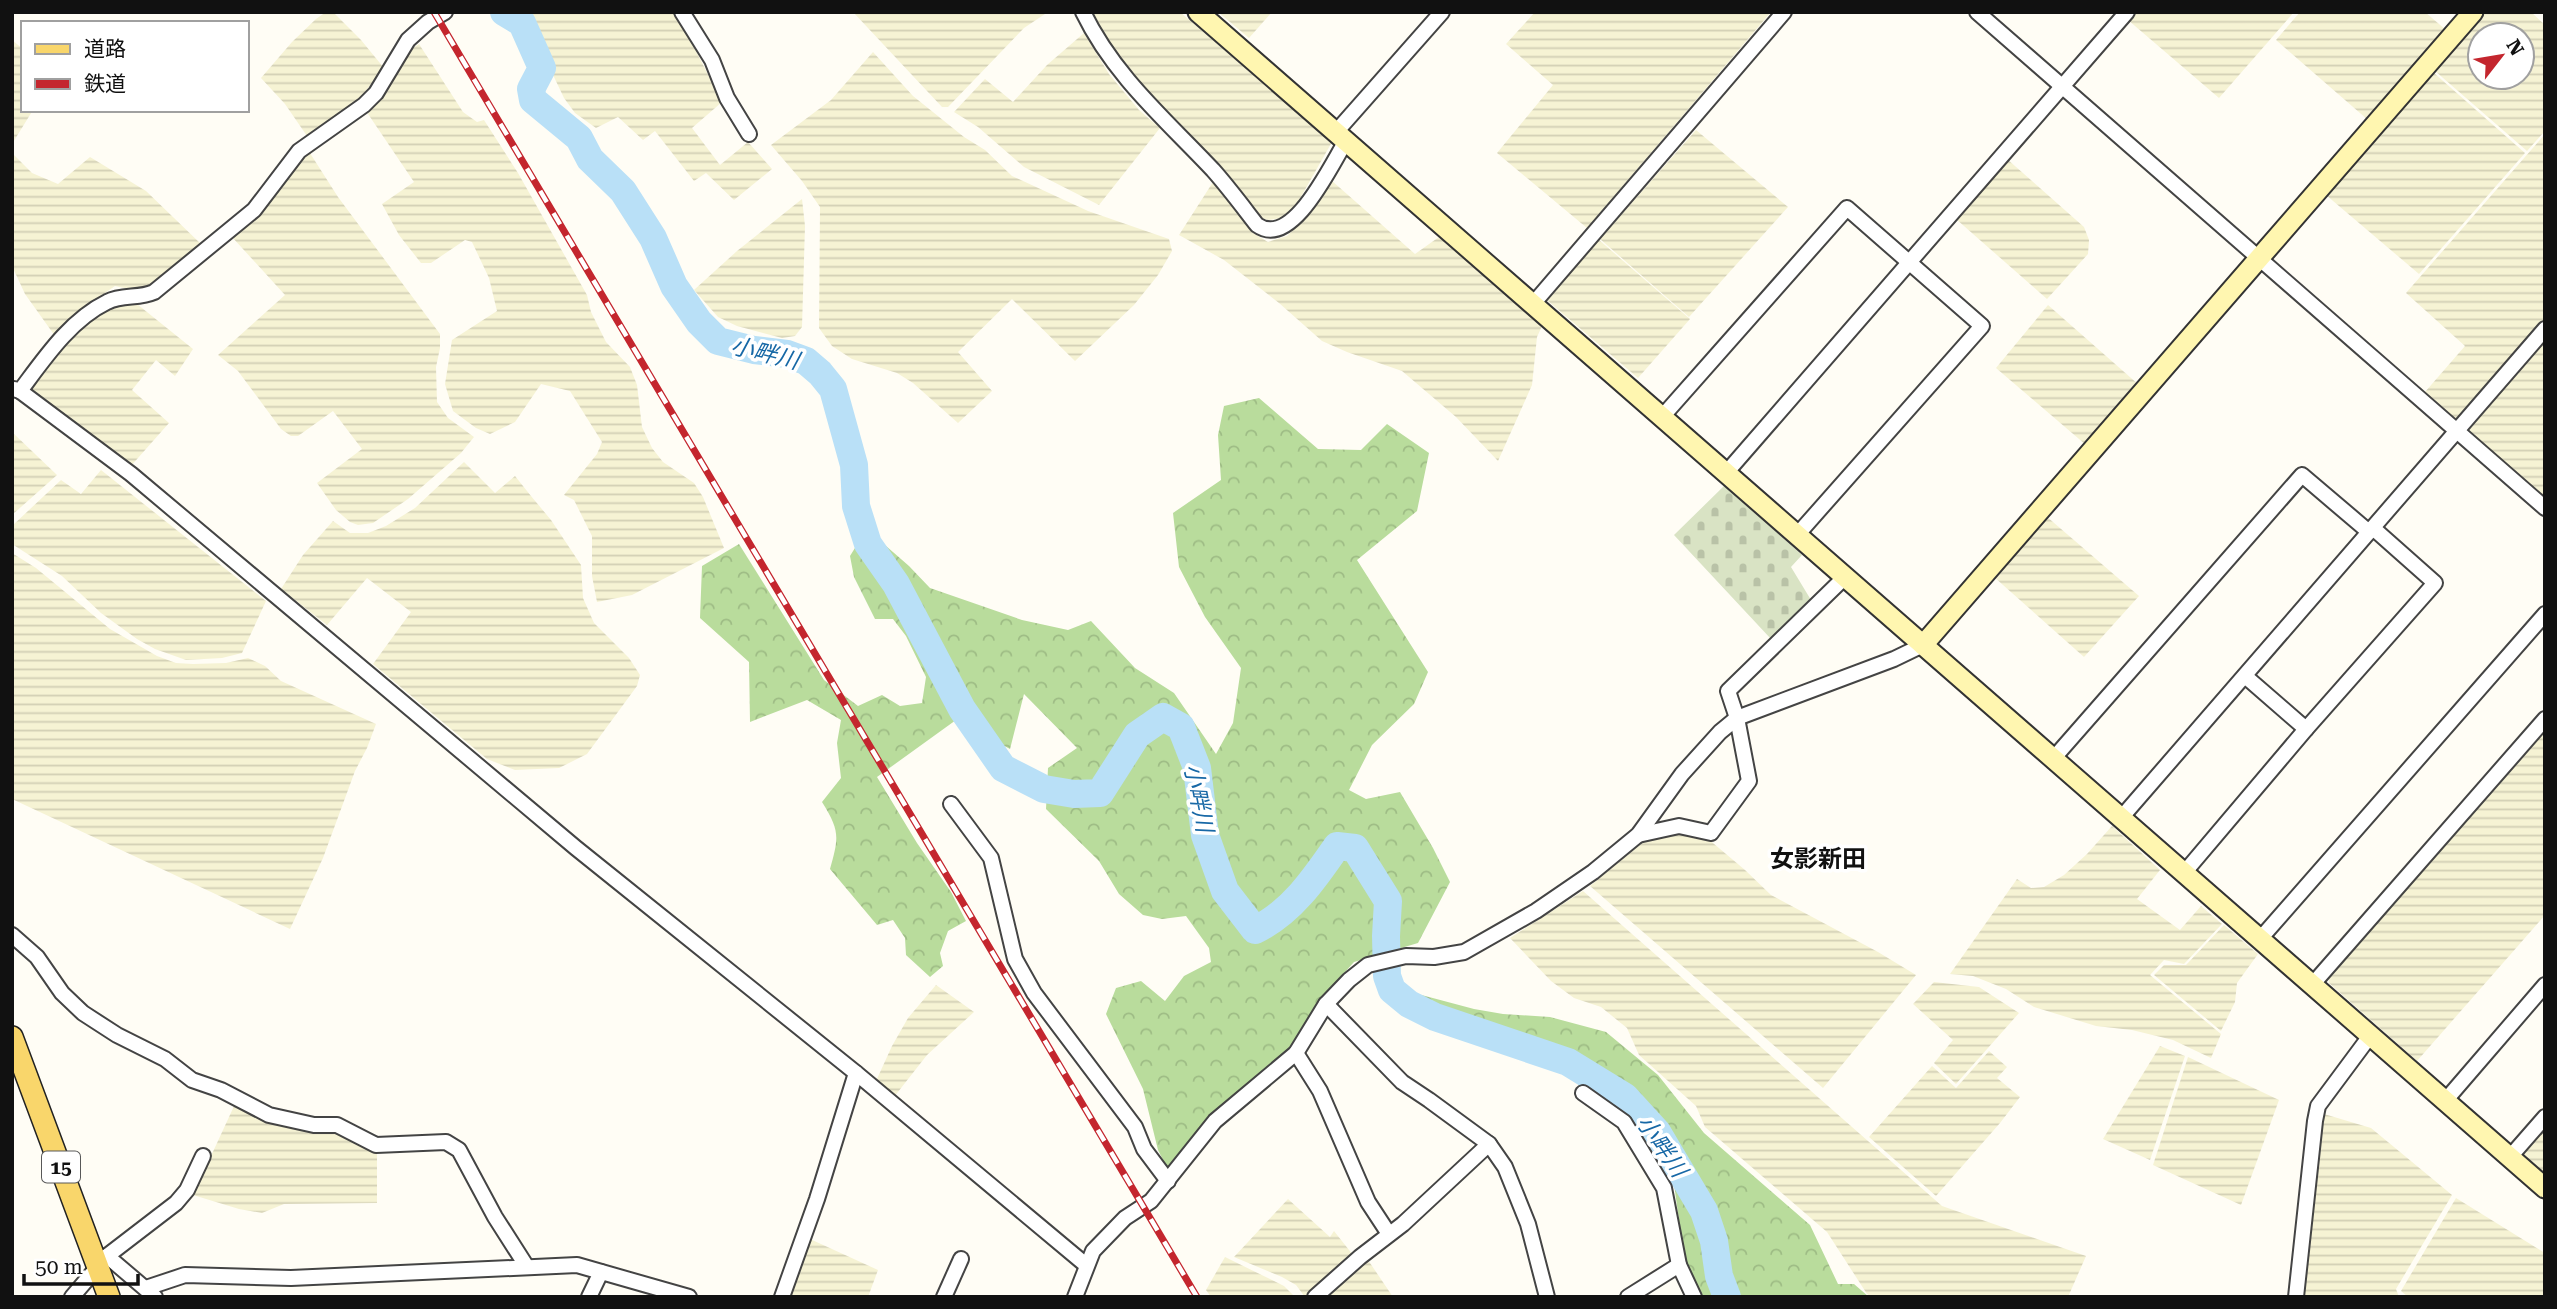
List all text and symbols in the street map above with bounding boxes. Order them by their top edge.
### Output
legend [21,21,248,112]
north arrow [2466,21,2536,91]
text: N [2502,35,2529,60]
text: 道路 [84,37,126,61]
text: 鉄道 [84,72,126,96]
water label: 小畔川 [728,332,805,376]
water label: 小畔川 [1179,762,1219,837]
district label: 女影新田 [1770,845,1866,873]
water label: 小畔川 [1631,1110,1694,1185]
road number: 15 [42,1152,80,1182]
scale bar [24,1242,138,1286]
text: 50 m [35,1255,83,1279]

